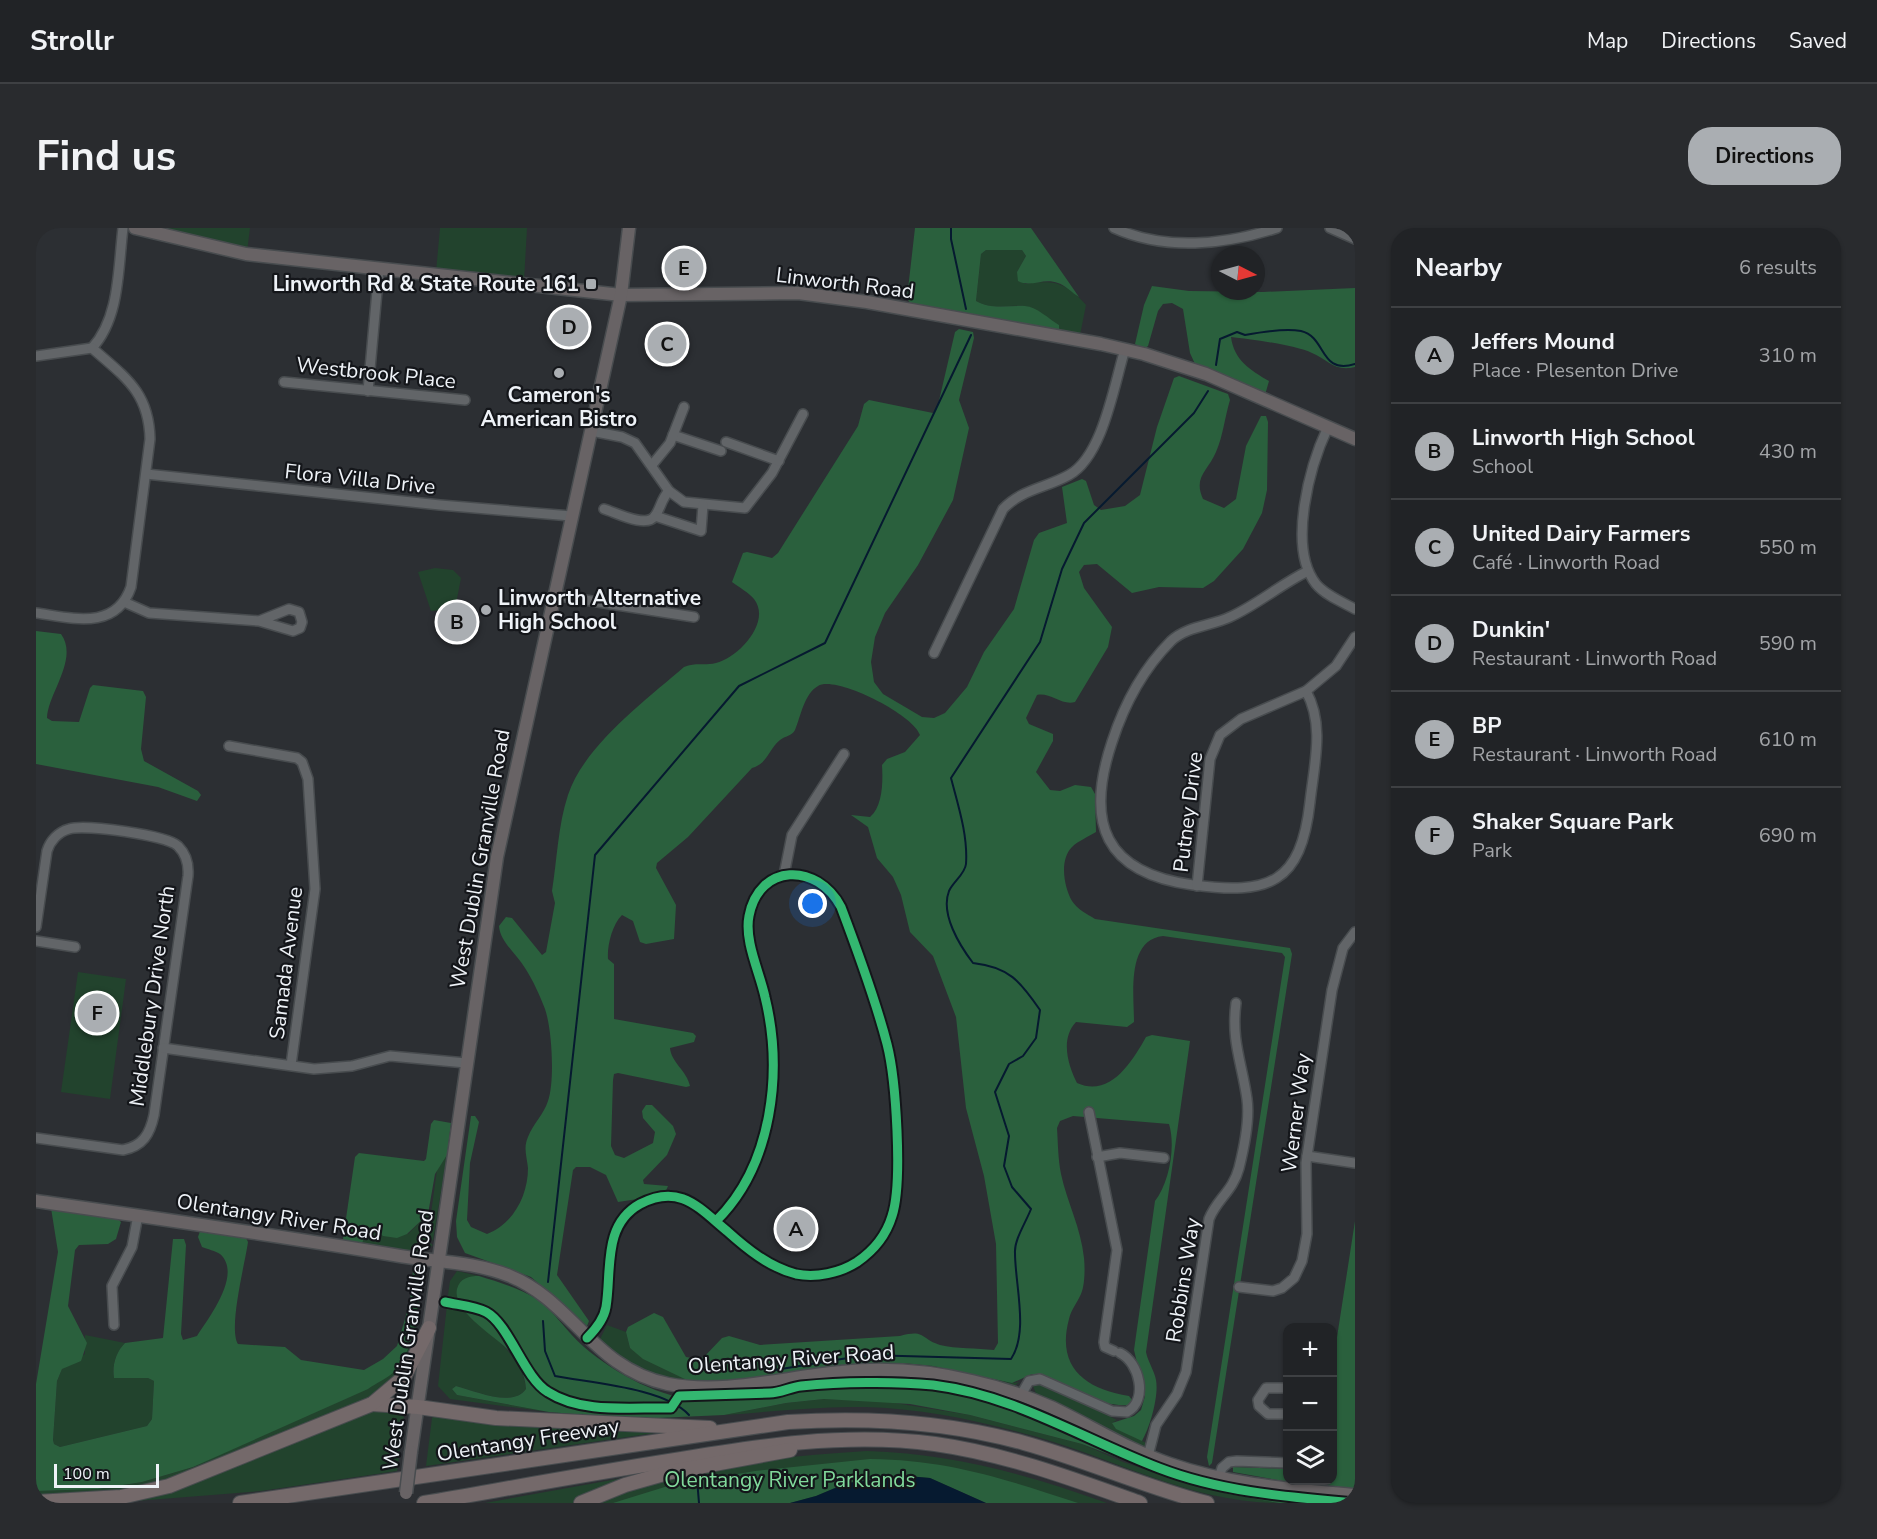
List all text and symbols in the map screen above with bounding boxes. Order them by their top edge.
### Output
text: Strollr [30,22,114,60]
text: Map [1587,27,1628,55]
text: Directions [1661,27,1756,55]
text: Saved [1789,27,1847,55]
button: Directions [1688,127,1841,185]
text: Find us [36,128,176,185]
pin: E [664,246,704,291]
north arrow [1211,246,1265,300]
text: Nearby [1415,250,1502,285]
text: 6 results [1739,254,1817,281]
street label: Linworth Road [774,261,916,305]
place label: Linworth Rd & State Route 161 [273,270,579,298]
marker: Linworth Rd & State Route 161 [584,277,598,291]
pin: D [550,304,588,350]
pin: C [648,322,686,366]
text: Jeffers Mound [1472,327,1615,357]
text: A [1427,342,1442,369]
text: 310 m [1759,342,1817,369]
street label: Westbrook Place [295,351,457,395]
text: Place · Plesenton Drive [1472,357,1678,384]
marker: Cameron's American Bistro [552,366,566,380]
place label: Cameron's American Bistro [481,381,637,433]
text: Linworth High School [1472,423,1695,453]
text: B [1428,438,1441,465]
text: 430 m [1759,438,1817,465]
text: School [1472,453,1533,480]
street label: Flora Villa Drive [283,457,437,501]
text: United Dairy Farmers [1472,519,1690,549]
text: C [1428,534,1441,561]
text: 550 m [1759,534,1817,561]
text: Café · Linworth Road [1472,549,1660,576]
place label: Linworth Alternative High School [498,584,701,636]
pin: B [438,600,476,644]
marker: Linworth Alternative High School [479,603,493,617]
text: Dunkin' [1472,615,1550,645]
text: D [1427,630,1442,657]
text: 590 m [1759,630,1817,657]
text: Restaurant · Linworth Road [1472,645,1717,672]
text: BP [1472,711,1501,741]
text: E [1429,726,1440,753]
text: 610 m [1759,726,1817,753]
street label: West Dublin Granville Road [443,727,517,991]
text: Restaurant · Linworth Road [1472,741,1717,768]
street label: Putney Drive [1167,750,1209,874]
text: Shaker Square Park [1472,807,1673,837]
text: F [1429,822,1440,849]
text: 690 m [1759,822,1817,849]
text: Park [1472,837,1512,864]
street label: Middlebury Drive North [123,884,181,1108]
street label: Samada Avenue [263,885,309,1041]
your location [798,889,827,918]
pin: F [78,990,116,1036]
street label: Werner Way [1275,1051,1317,1174]
street label: Olentangy River Road [175,1187,383,1247]
pin: A [776,1206,816,1252]
street label: West Dublin Granville Road [376,1208,440,1472]
street label: Robbins Way [1159,1215,1207,1344]
map controls [1283,1323,1337,1485]
button: + [1283,1323,1337,1377]
street label: Olentangy River Road [687,1338,895,1380]
button: − [1283,1377,1337,1431]
street label: Olentangy Freeway [435,1412,621,1468]
button: layers [1283,1431,1337,1485]
scale bar [54,1461,159,1488]
text: 100 m [63,1463,110,1485]
park label: Olentangy River Parklands [664,1466,916,1494]

